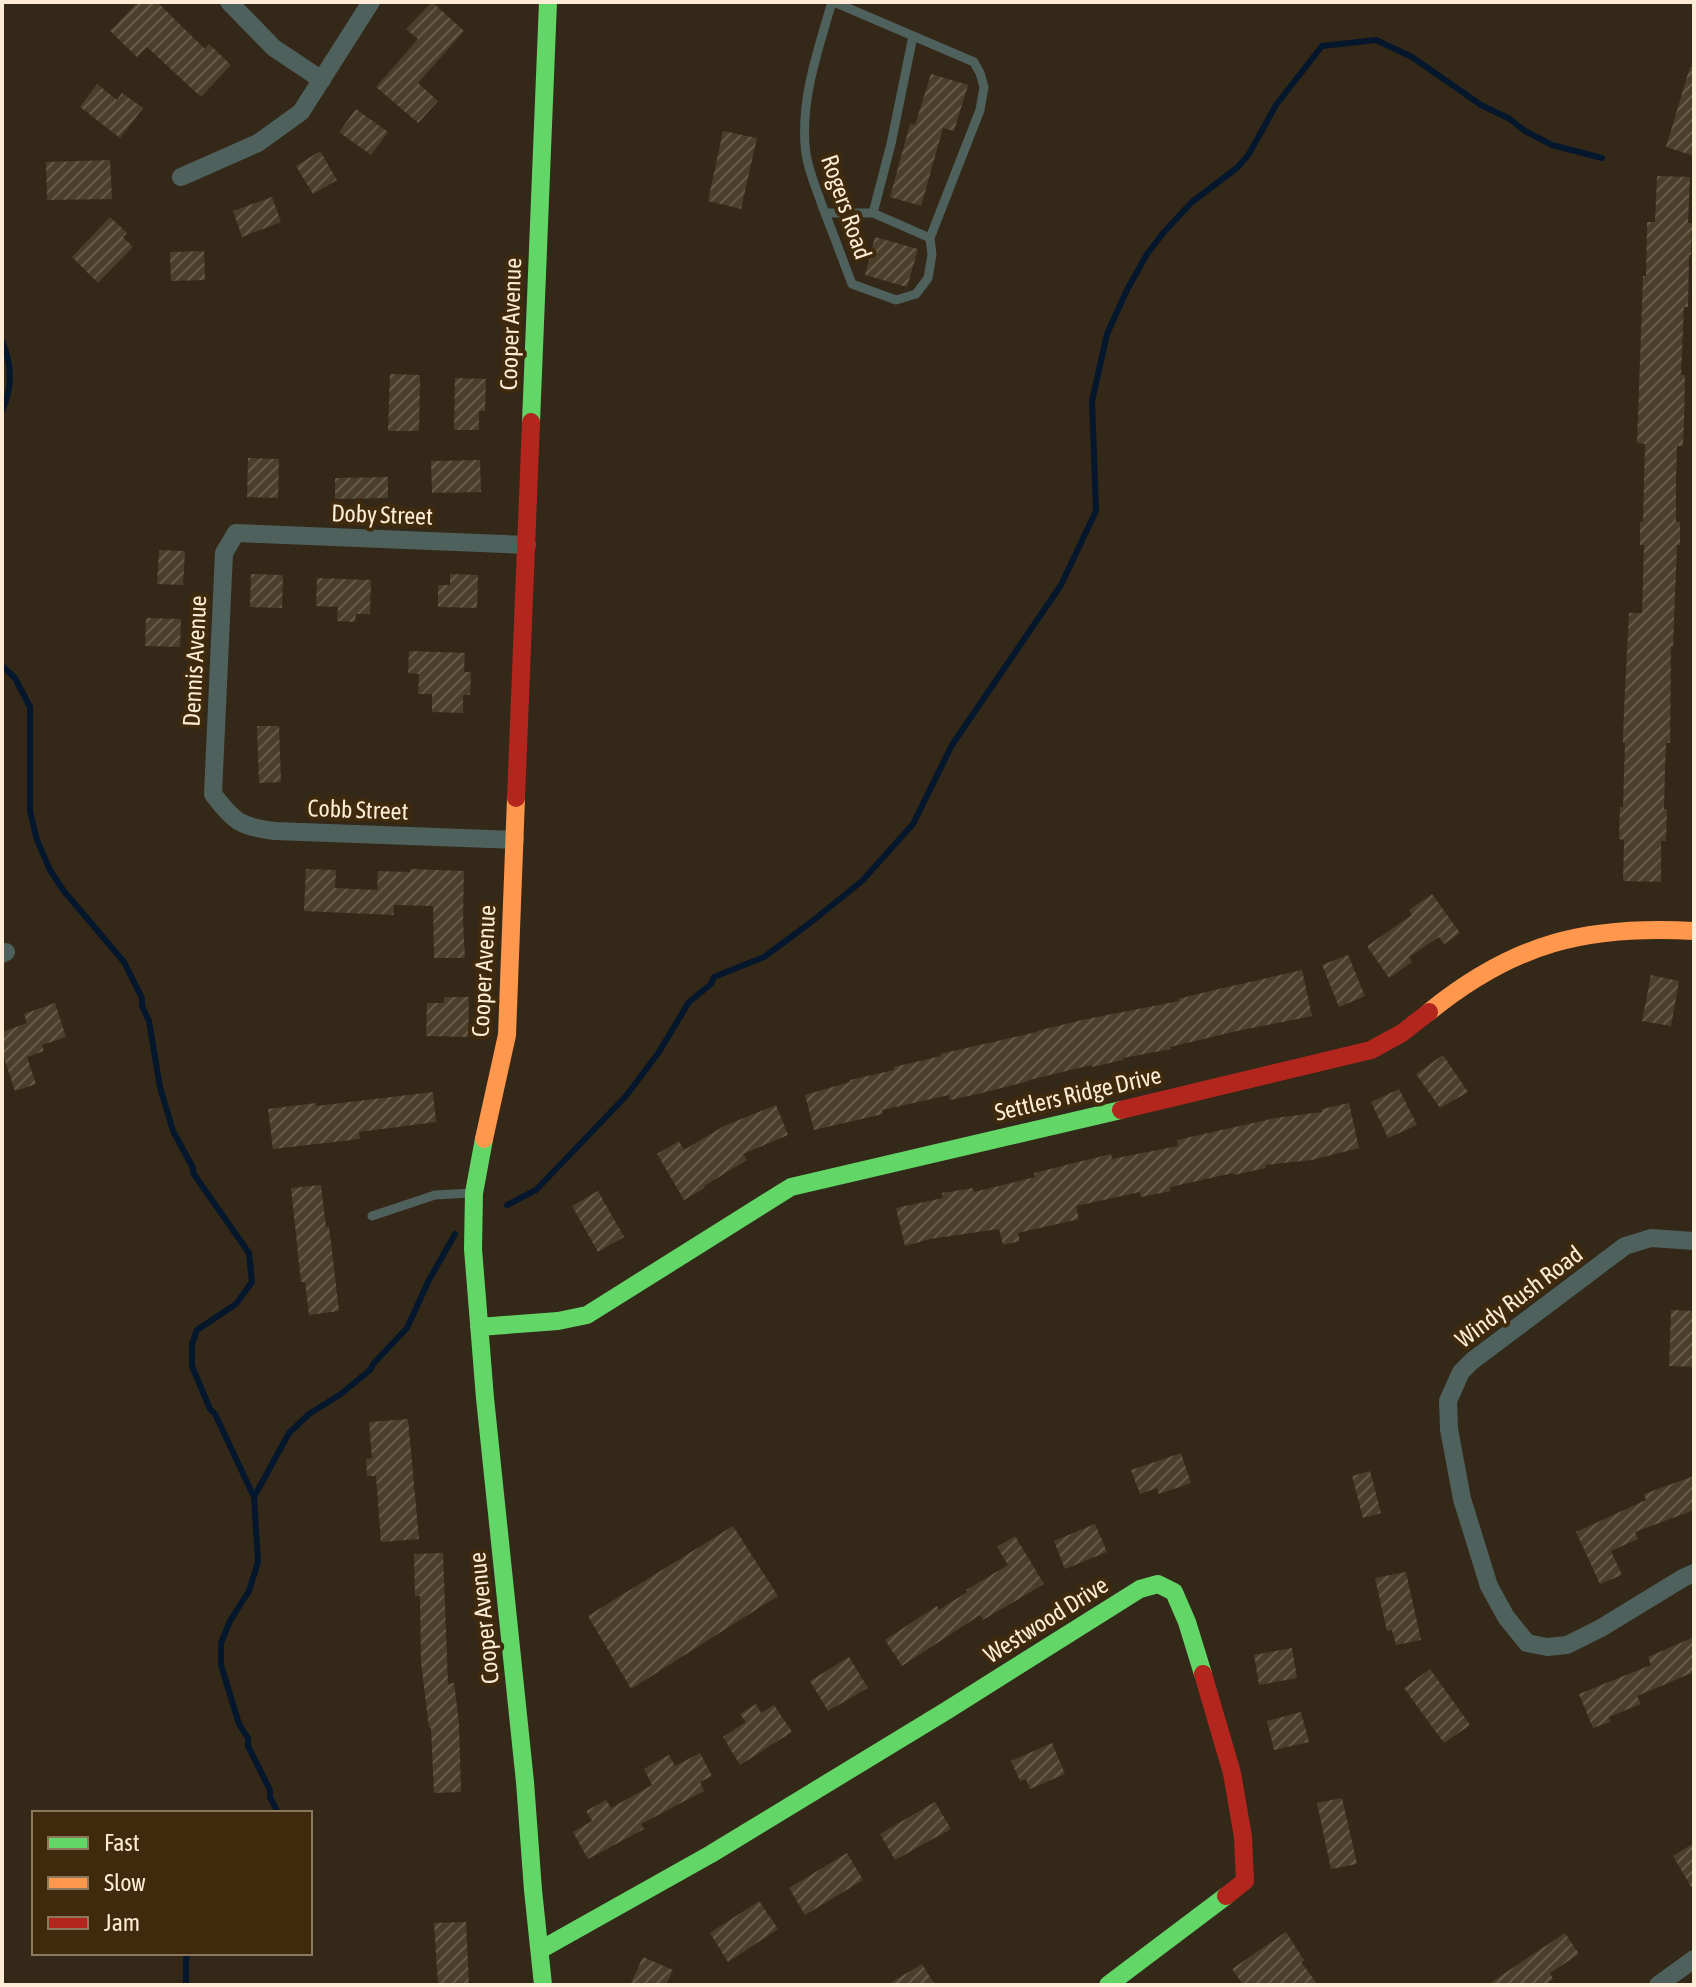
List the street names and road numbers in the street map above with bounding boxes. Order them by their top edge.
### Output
street label: Rogers Road [816,151,877,263]
street label: Cooper Avenue [495,257,526,391]
street label: Doby Street [331,499,433,530]
street label: Dennis Avenue [178,595,211,727]
street label: Cobb Street [307,794,409,825]
street label: Cooper Avenue [467,904,500,1038]
street label: Settlers Ridge Drive [992,1061,1164,1126]
street label: Windy Rush Road [1450,1240,1587,1353]
street label: Cooper Avenue [463,1551,504,1685]
street label: Westwood Drive [979,1571,1113,1668]

